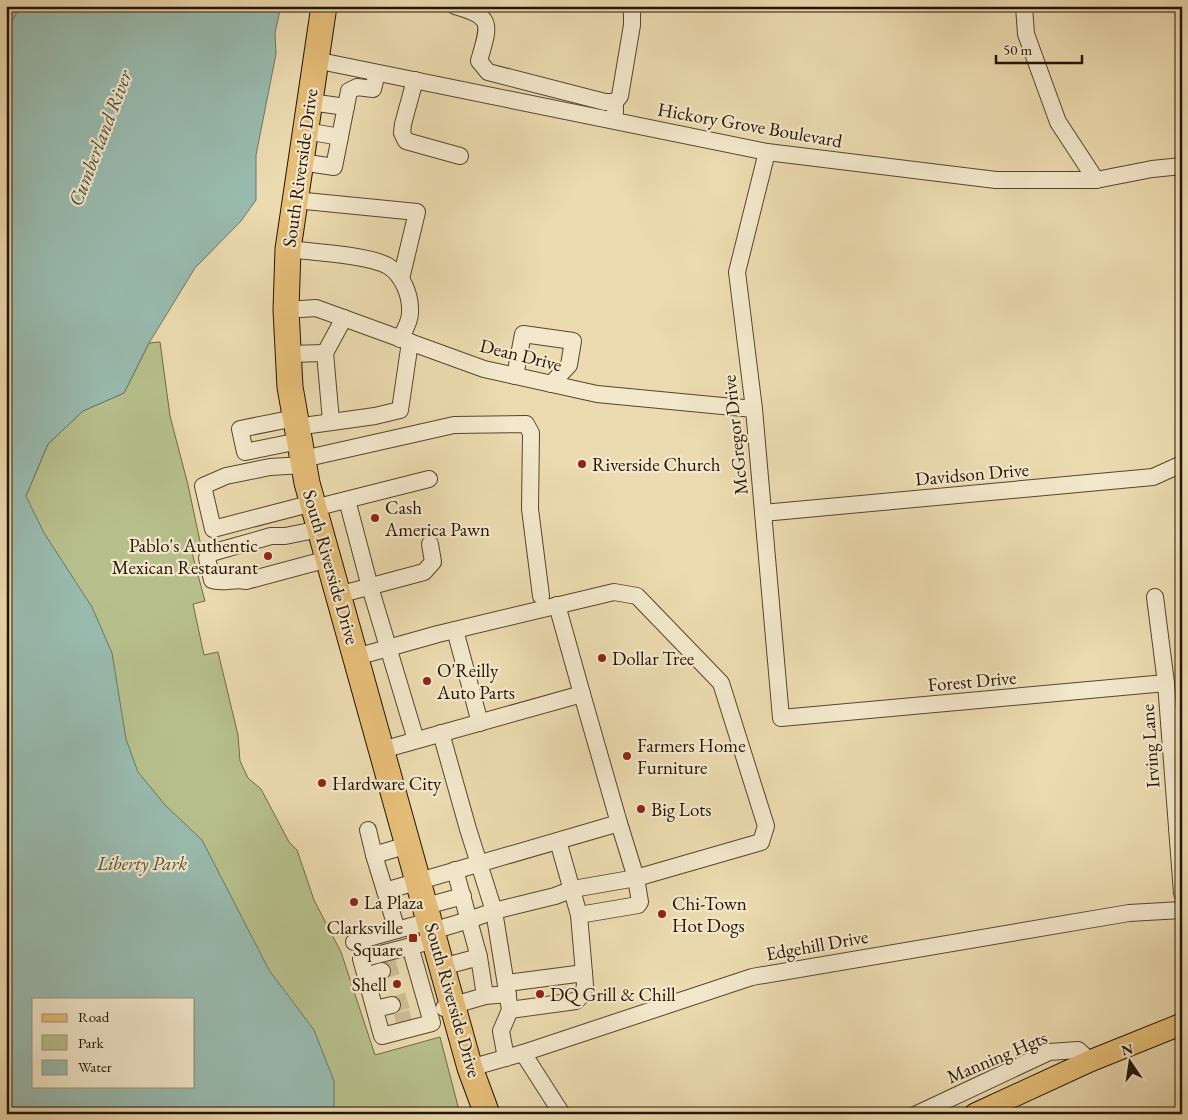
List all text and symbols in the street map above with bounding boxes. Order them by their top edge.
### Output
scale bar [996,32,1082,64]
text: 50 m [1003,40,1032,59]
water label: Cumberland River [62,65,138,210]
street label: South Riverside Drive [277,87,323,249]
street label: Hickory Grove Boulevard [656,96,845,154]
street label: Dean Drive [477,333,565,377]
street label: McGregor Drive [716,374,754,496]
place label: Riverside Church [592,452,721,477]
street label: Davidson Drive [914,457,1030,491]
marker: Riverside Church [576,458,588,470]
street label: South Riverside Drive [297,487,365,647]
place label: Cash America Pawn [384,495,490,542]
marker: Cash America Pawn [369,512,381,524]
place label: Pablo's Authentic Mexican Restaurant [112,533,258,580]
marker: Pablo's Authentic Mexican Restaurant [262,550,274,562]
place label: Dollar Tree [612,646,694,671]
marker: Dollar Tree [596,652,608,664]
place label: O'Reilly Auto Parts [436,658,515,705]
street label: Forest Drive [927,665,1017,697]
marker: O'Reilly Auto Parts [421,675,433,687]
street label: Irving Lane [1135,703,1165,789]
place label: Farmers Home Furniture [637,733,746,780]
marker: Farmers Home Furniture [621,750,633,762]
place label: Hardware City [332,771,442,796]
marker: Hardware City [316,777,328,789]
place label: Big Lots [651,797,711,822]
marker: Big Lots [635,803,647,815]
park label: Liberty Park [96,851,187,876]
place label: La Plaza [364,890,424,915]
place label: Chi-Town Hot Dogs [672,891,747,938]
marker: La Plaza [348,896,360,908]
marker: Chi-Town Hot Dogs [656,908,668,920]
place label: Clarksville Square [326,915,403,962]
street label: South Riverside Drive [419,920,487,1080]
street label: Edgehill Drive [764,924,870,966]
marker: Clarksville Square [407,932,419,944]
place label: Shell [352,972,387,997]
marker: Shell [391,978,403,990]
place label: DQ Grill & Chill [550,982,676,1007]
marker: DQ Grill & Chill [534,988,546,1000]
legend [32,998,195,1088]
text: Road [78,1007,110,1026]
street label: Manning Hgts [943,1025,1051,1089]
text: Park [78,1033,105,1052]
north arrow [1106,1038,1156,1088]
text: N [1120,1039,1135,1059]
text: Water [78,1057,112,1076]

